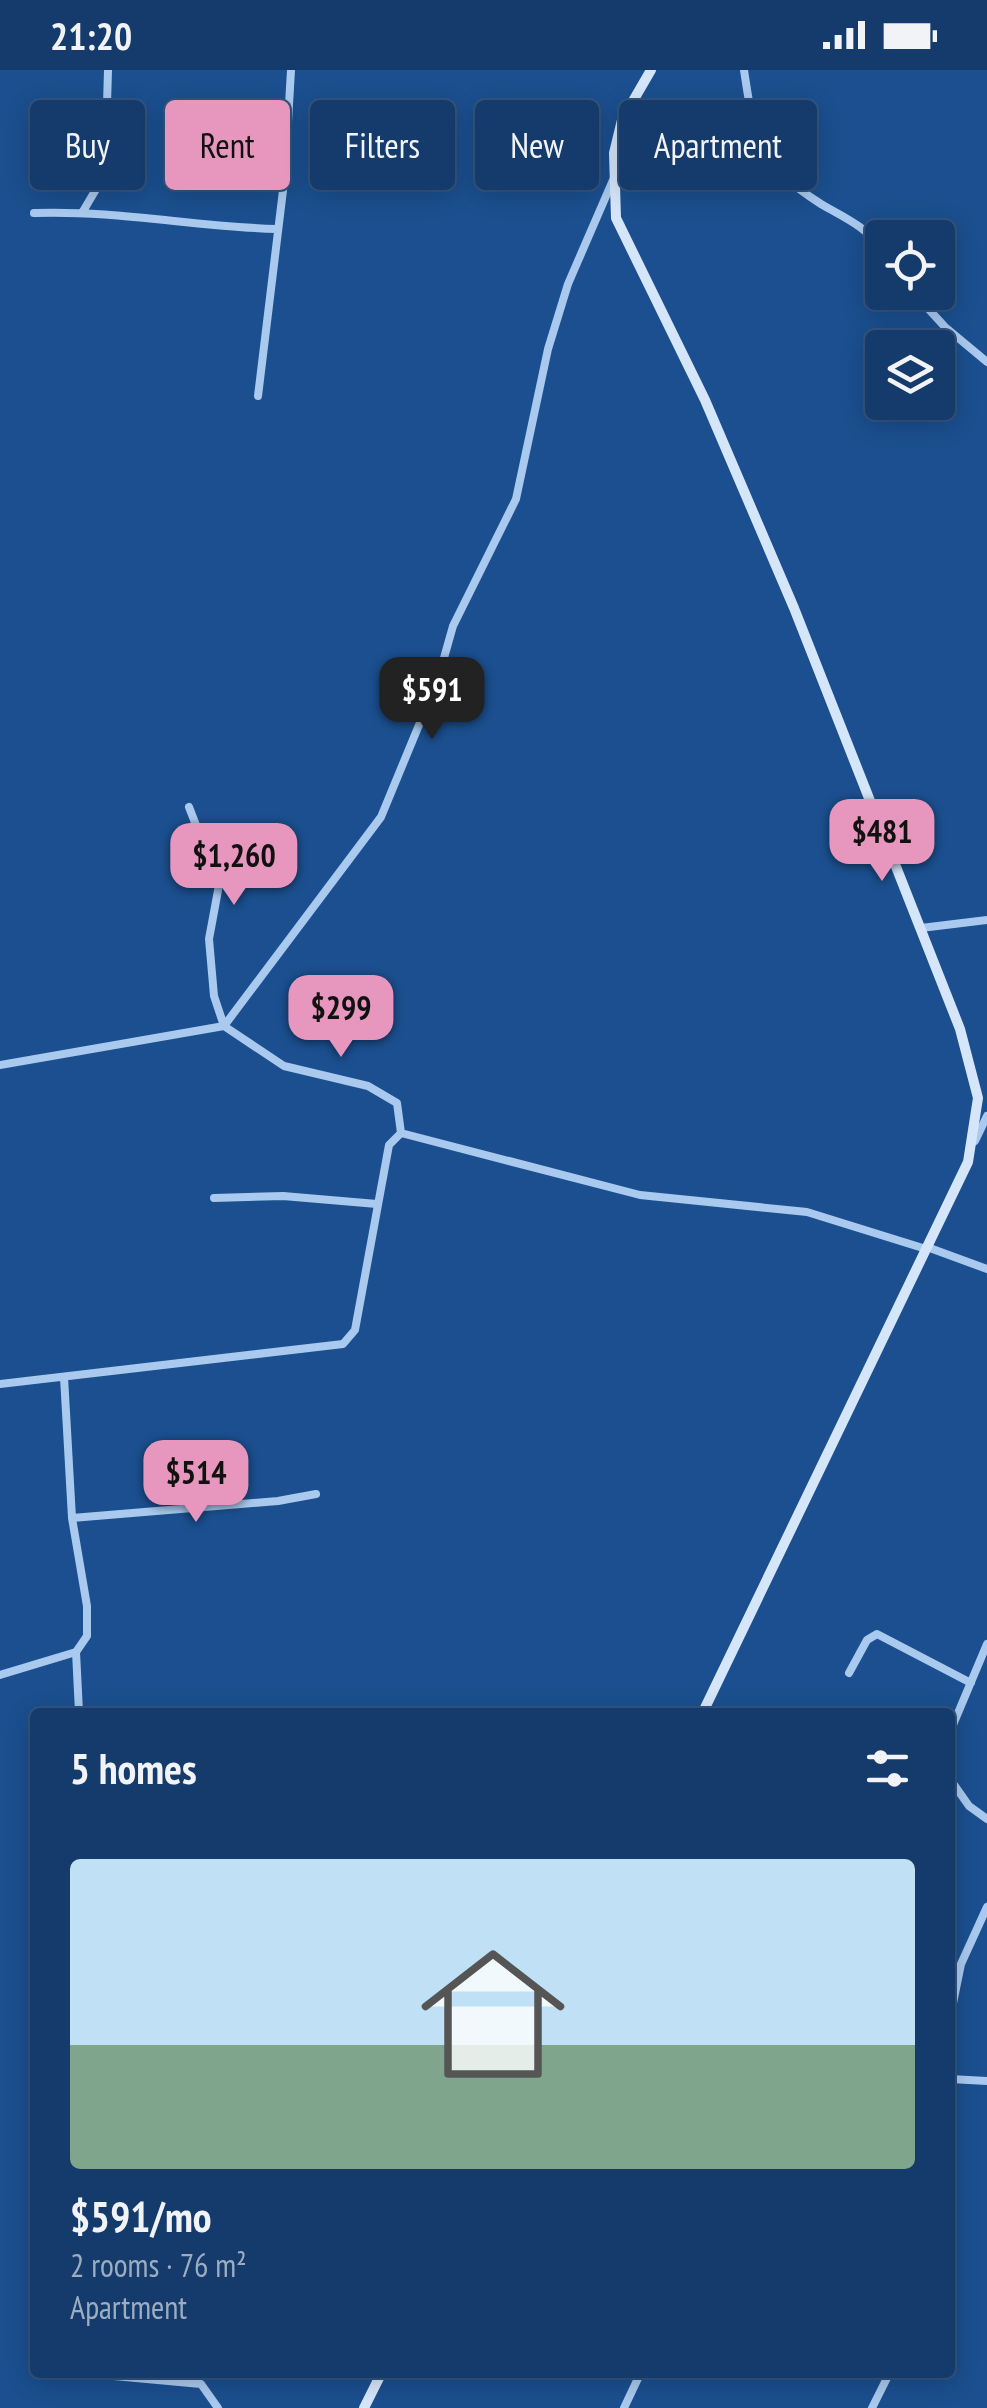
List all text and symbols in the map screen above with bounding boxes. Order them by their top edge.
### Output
text: 21:20 [50,11,132,60]
chip: Buy [30,100,145,190]
chip: Rent [165,100,290,190]
chip: Filters [310,100,455,190]
chip: New [475,100,599,190]
chip: Apartment [619,100,817,190]
map controls [865,220,955,420]
button: locate [865,220,955,310]
button: layers [865,330,955,420]
pin: $591 [373,657,491,742]
text: $591 [401,668,463,710]
pin: $481 [823,799,941,884]
text: $481 [851,810,913,852]
pin: $1,260 [153,823,315,908]
text: $1,260 [192,834,276,876]
pin: $299 [282,975,400,1060]
text: $299 [310,986,372,1028]
pin: $514 [137,1440,255,1525]
text: $514 [165,1451,227,1493]
text: 5 homes [70,1741,197,1796]
icon: filters [860,1741,915,1796]
icon: home [403,1924,583,2104]
text: $591/mo [70,2189,212,2244]
text: 2 rooms · 76 m² [70,2244,247,2286]
text: Apartment [70,2286,187,2328]

